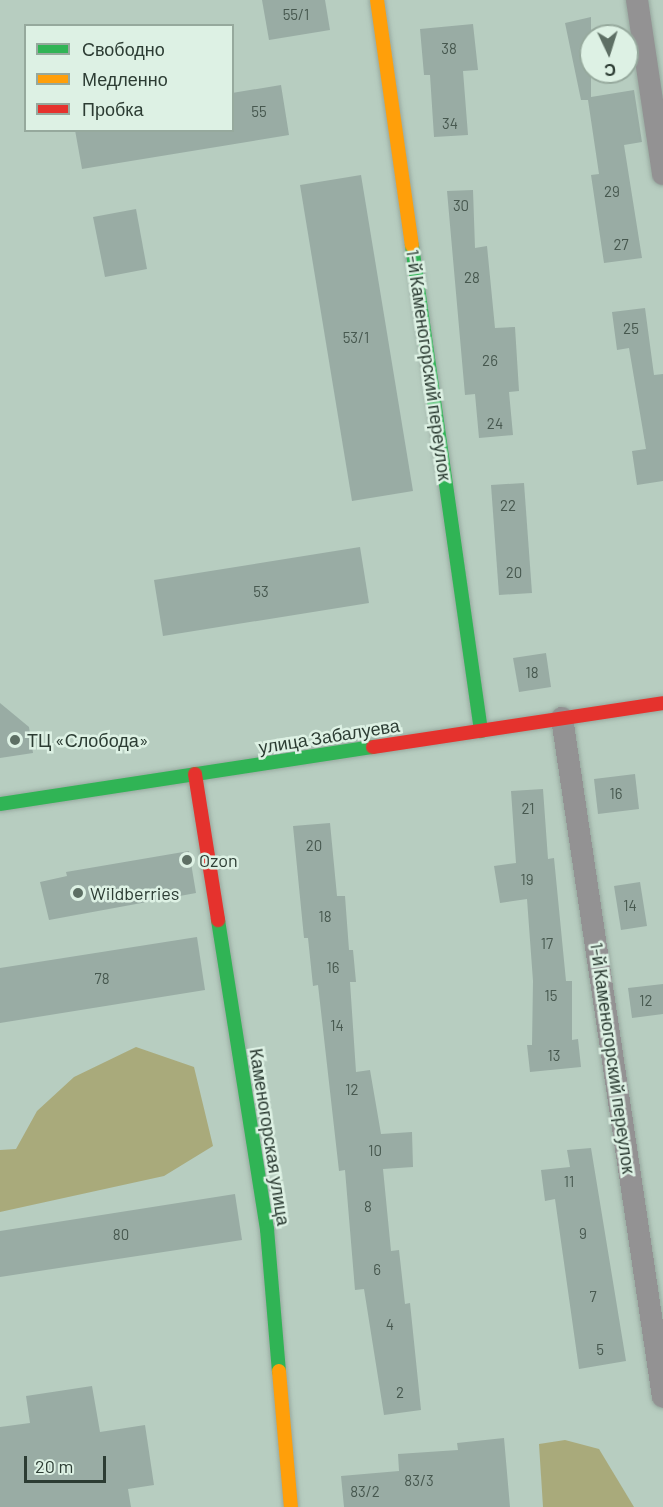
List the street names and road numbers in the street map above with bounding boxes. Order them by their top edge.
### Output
street label: 1-й Каменогорский переулок [402,248,456,482]
street label: улица Забалуева [257,714,401,758]
street label: 1-й Каменогорский переулок [586,941,640,1175]
street label: Каменогорская улица [245,1047,295,1227]

